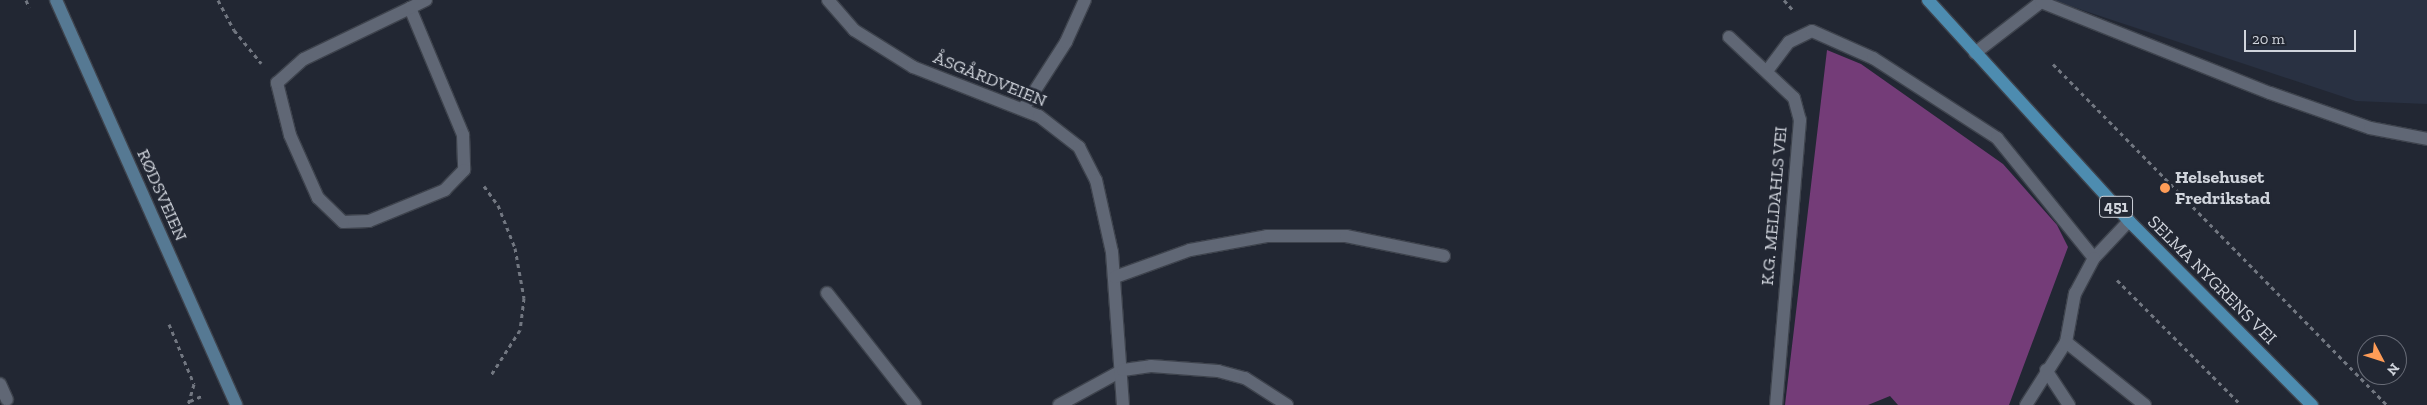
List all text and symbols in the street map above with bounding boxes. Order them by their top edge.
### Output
scale bar [2247,20,2360,52]
text: 20 m [2252,30,2285,48]
street label: ÅSGÅRDVEIEN [930,46,1050,112]
street label: K.G. MELDAHLS VEI [1756,125,1792,287]
street label: RØDSVEIEN [132,146,192,244]
place label: Helsehuset Fredrikstad [2175,167,2270,210]
marker: Helsehuset Fredrikstad [2159,182,2171,194]
road number: 451 [2098,193,2134,220]
street label: SELMA NYGRENS VEI [2143,211,2281,349]
north arrow [2357,335,2407,385]
text: N [2383,360,2403,379]

